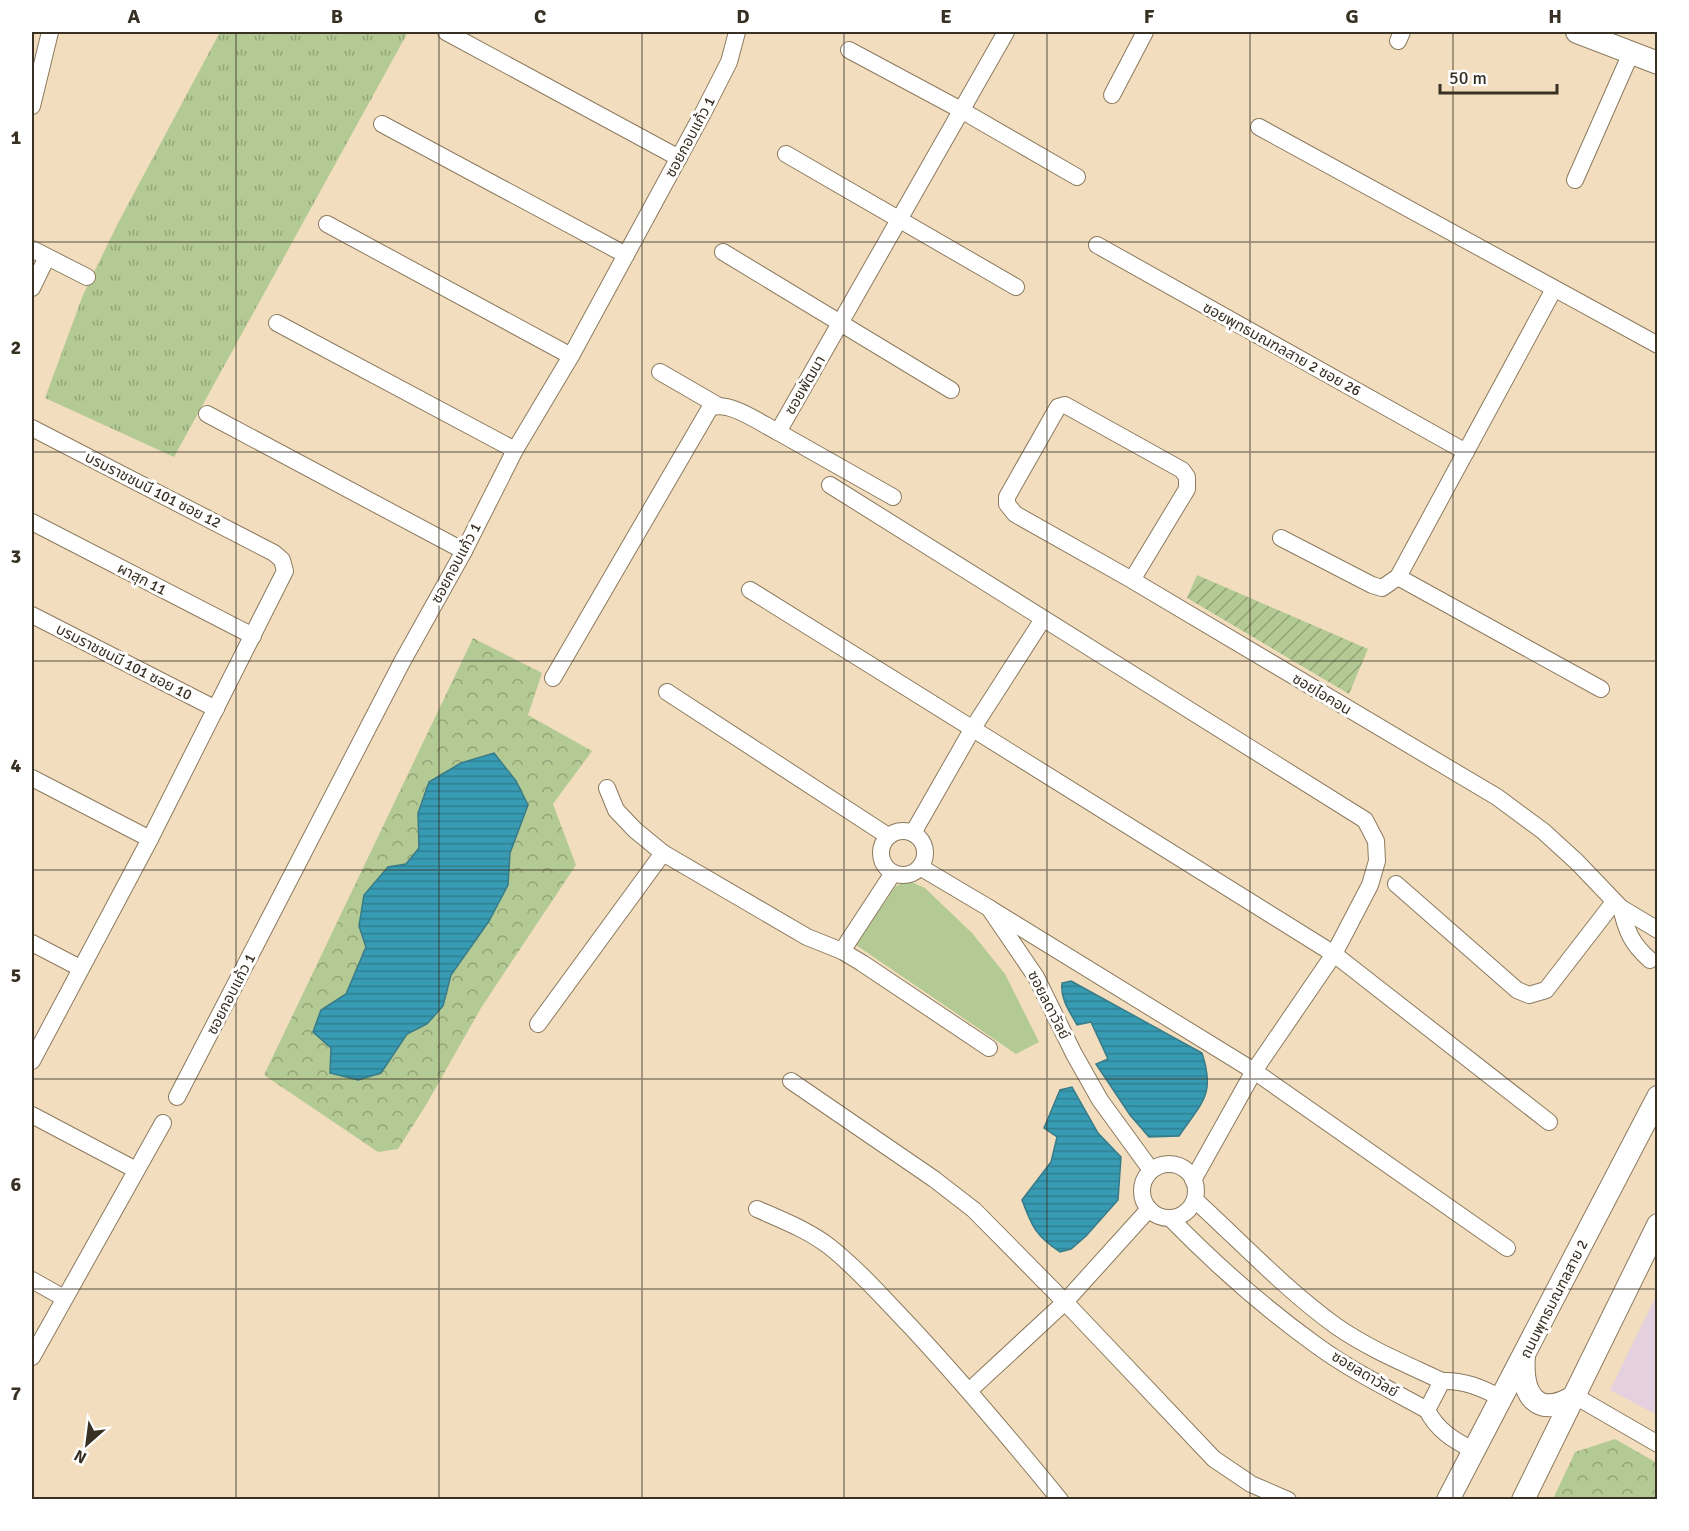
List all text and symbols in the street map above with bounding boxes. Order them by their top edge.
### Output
text: A [128,4,141,29]
text: B [331,4,343,29]
text: C [534,4,546,29]
text: D [736,4,750,29]
text: E [940,4,952,29]
text: F [1144,4,1155,29]
text: G [1345,4,1359,29]
text: H [1548,4,1562,29]
scale bar [1440,57,1557,95]
text: 50 m [1449,67,1487,89]
street label: ซอยกอบแก้ว 1 [661,94,719,180]
text: 1 [11,125,22,150]
street label: ซอยพุทธมณฑลสาย 2 ซอย 26 [1200,298,1364,400]
text: 2 [11,335,21,360]
street label: ซอยพัฒนา [781,352,829,418]
street label: บรมราชชนนี 101 ซอย 12 [82,448,224,532]
street label: ซอยกอบแก้ว 1 [427,520,485,606]
text: 3 [11,544,21,569]
street label: ผาสุก 11 [114,559,170,599]
street label: บรมราชชนนี 101 ซอย 10 [53,620,195,704]
street label: ซอยไอคอน [1289,669,1355,719]
text: 4 [11,753,22,778]
street label: ซอยกอบแก้ว 1 [203,950,259,1038]
text: 5 [11,963,21,988]
street label: ซอยลดาวัลย์ [1024,968,1074,1042]
text: 6 [11,1172,22,1197]
street label: ถนนพุทธมณฑลสาย 2 [1516,1237,1592,1361]
street label: ซอยลดาวัลย์ [1328,1347,1402,1401]
text: 7 [11,1381,22,1406]
north arrow [57,1414,117,1474]
text: N [71,1445,90,1468]

